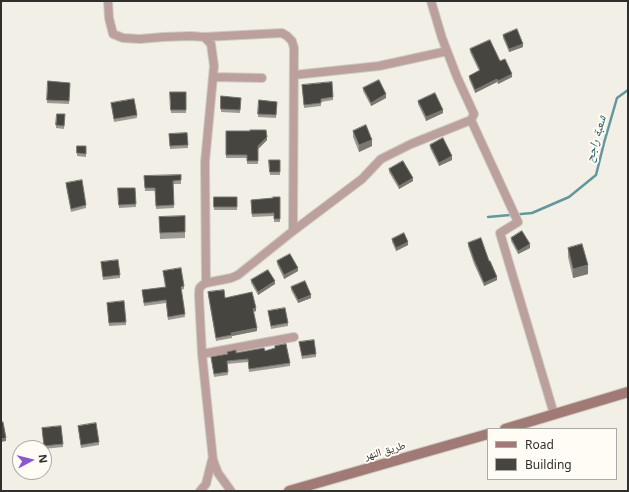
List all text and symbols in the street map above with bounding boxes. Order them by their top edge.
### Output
water label: شعبة راجح [582,114,610,164]
legend [487,428,617,480]
text: Road [525,436,554,453]
street label: طريق النهر [363,439,407,463]
north arrow [12,440,52,480]
text: N [35,453,51,464]
text: Building [525,456,572,473]

